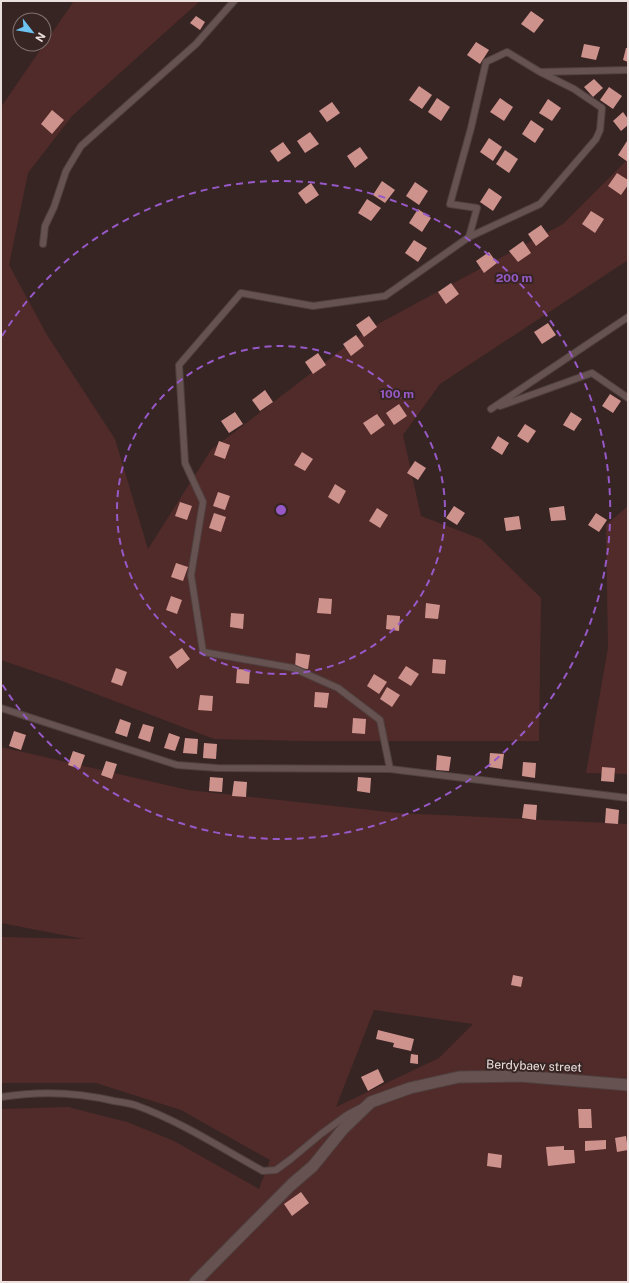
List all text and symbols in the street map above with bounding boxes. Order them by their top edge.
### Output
north arrow [12,12,52,52]
text: N [33,30,48,44]
text: 200 m [496,271,532,285]
text: 100 m [380,387,414,401]
centre of rings [274,503,288,517]
street label: Berdybaev street [486,1057,582,1075]

